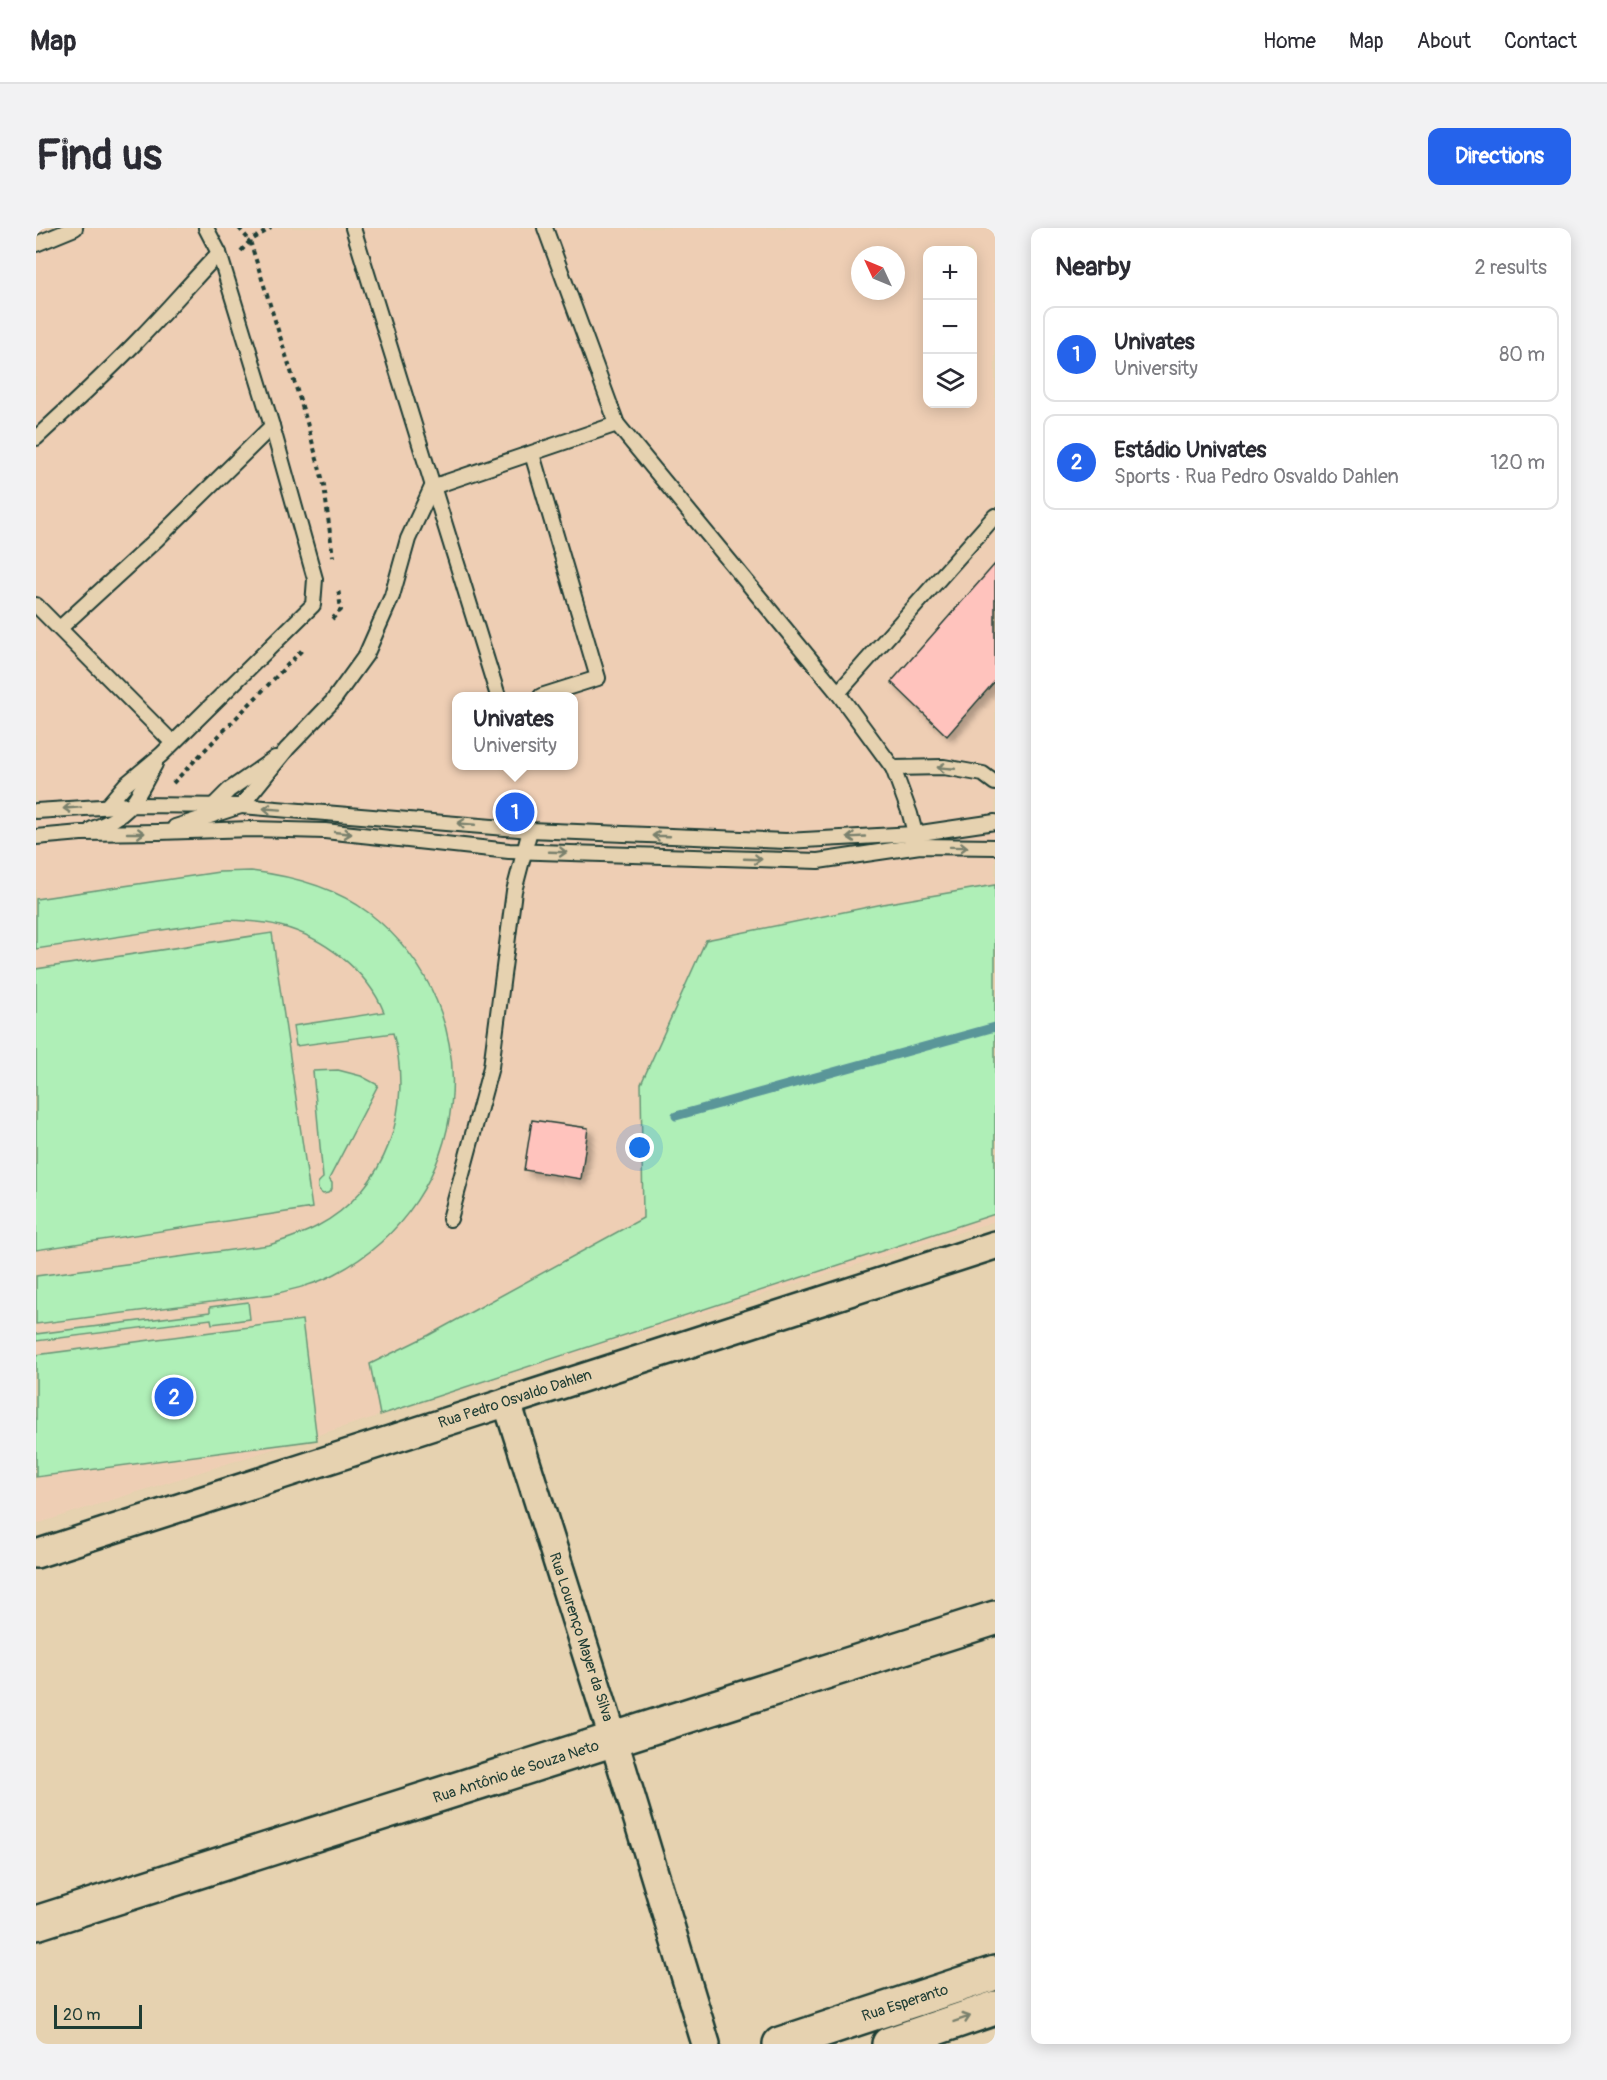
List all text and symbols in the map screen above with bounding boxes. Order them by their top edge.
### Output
text: Map [30,24,76,59]
text: Home [1263,28,1316,55]
text: Map [1349,28,1384,55]
text: About [1417,28,1471,55]
text: Contact [1504,28,1577,55]
button: Directions [1428,128,1571,185]
text: Find us [36,130,162,182]
north arrow [851,246,905,300]
map controls [923,246,977,408]
button: + [923,246,977,300]
text: Nearby [1055,251,1131,283]
text: 2 results [1475,255,1547,280]
button: − [923,300,977,354]
text: Univates [1114,328,1195,356]
text: 1 [1073,342,1080,367]
text: 80 m [1499,342,1545,367]
button: layers [923,354,977,408]
text: University [1114,356,1198,381]
text: Estádio Univates [1114,436,1266,464]
text: 2 [1071,450,1082,475]
text: 120 m [1490,450,1545,475]
text: Sports · Rua Pedro Osvaldo Dahlen [1114,464,1399,489]
popup [452,692,578,770]
text: Univates [473,705,554,733]
text: University [473,733,557,758]
one-way arrow [936,762,956,773]
pin: 1 [496,790,534,834]
one-way arrow [62,803,82,814]
one-way arrow [262,803,282,814]
one-way arrow [457,819,477,830]
one-way arrow [126,827,146,839]
one-way arrow [333,828,353,839]
one-way arrow [651,830,671,842]
one-way arrow [846,832,866,843]
one-way arrow [948,841,968,853]
one-way arrow [548,847,568,858]
one-way arrow [743,853,763,864]
your location [625,1133,654,1162]
street label: Rua Pedro Osvaldo Dahlen [436,1365,594,1433]
pin: 2 [154,1374,194,1420]
street label: Rua Lourenço Mayer da Silva [545,1550,617,1724]
street label: Rua Antônio de Souza Neto [431,1736,601,1808]
street label: Rua Esperanto [859,1980,951,2026]
scale bar [54,2002,142,2030]
text: 20 m [63,2005,101,2025]
one-way arrow [952,2013,971,2024]

